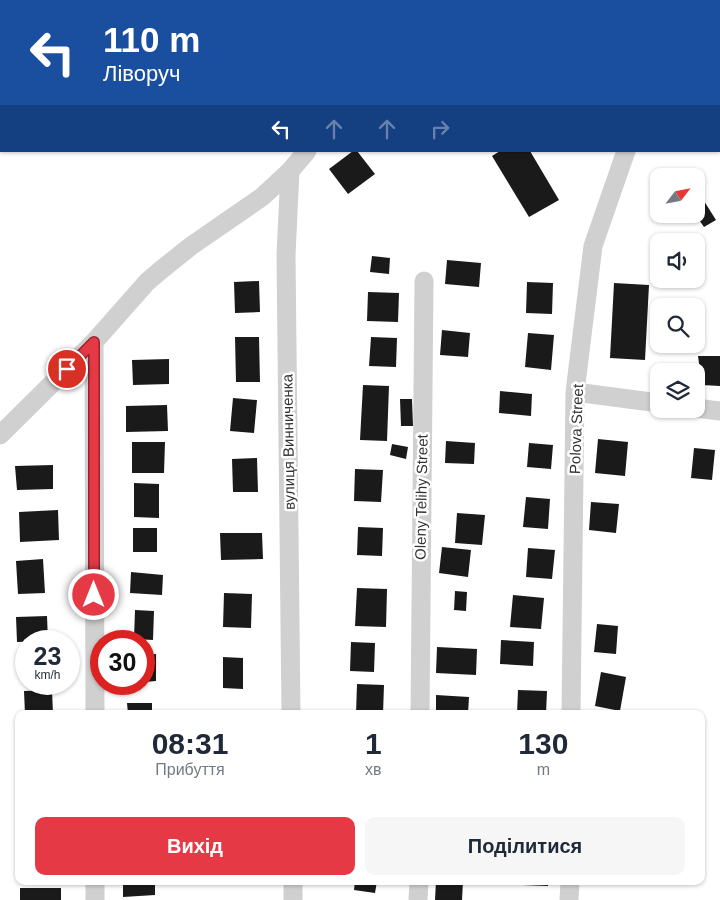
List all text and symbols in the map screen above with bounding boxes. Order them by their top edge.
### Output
icon: left [20,20,85,85]
text: 110 m [103,20,200,59]
text: Ліворуч [103,61,180,86]
icon: left [267,115,295,143]
icon: ahead [320,115,348,143]
icon: ahead [373,115,401,143]
icon: right [426,115,454,143]
north arrow [650,168,705,222]
map controls [650,168,705,418]
button: sound [650,233,705,288]
button: search [650,298,705,353]
pin [46,348,88,390]
icon: arrive [53,355,81,383]
button: layers [650,363,705,418]
street label: вулиця Винниченка [278,373,298,510]
street label: Polova Street [566,383,586,474]
street label: Oleny Telihy Street [411,433,431,560]
position arrow [67,568,119,620]
speed limit sign: 30 [90,630,155,695]
text: 23 [34,642,61,670]
text: km/h [34,668,61,682]
text: 08:31 [152,727,228,760]
text: 1 [365,727,382,760]
text: 130 [518,727,568,760]
text: Прибуття [155,761,225,778]
text: хв [365,761,382,778]
text: m [537,761,550,778]
button: Вихід [35,817,355,875]
button: Поділитися [365,817,685,875]

